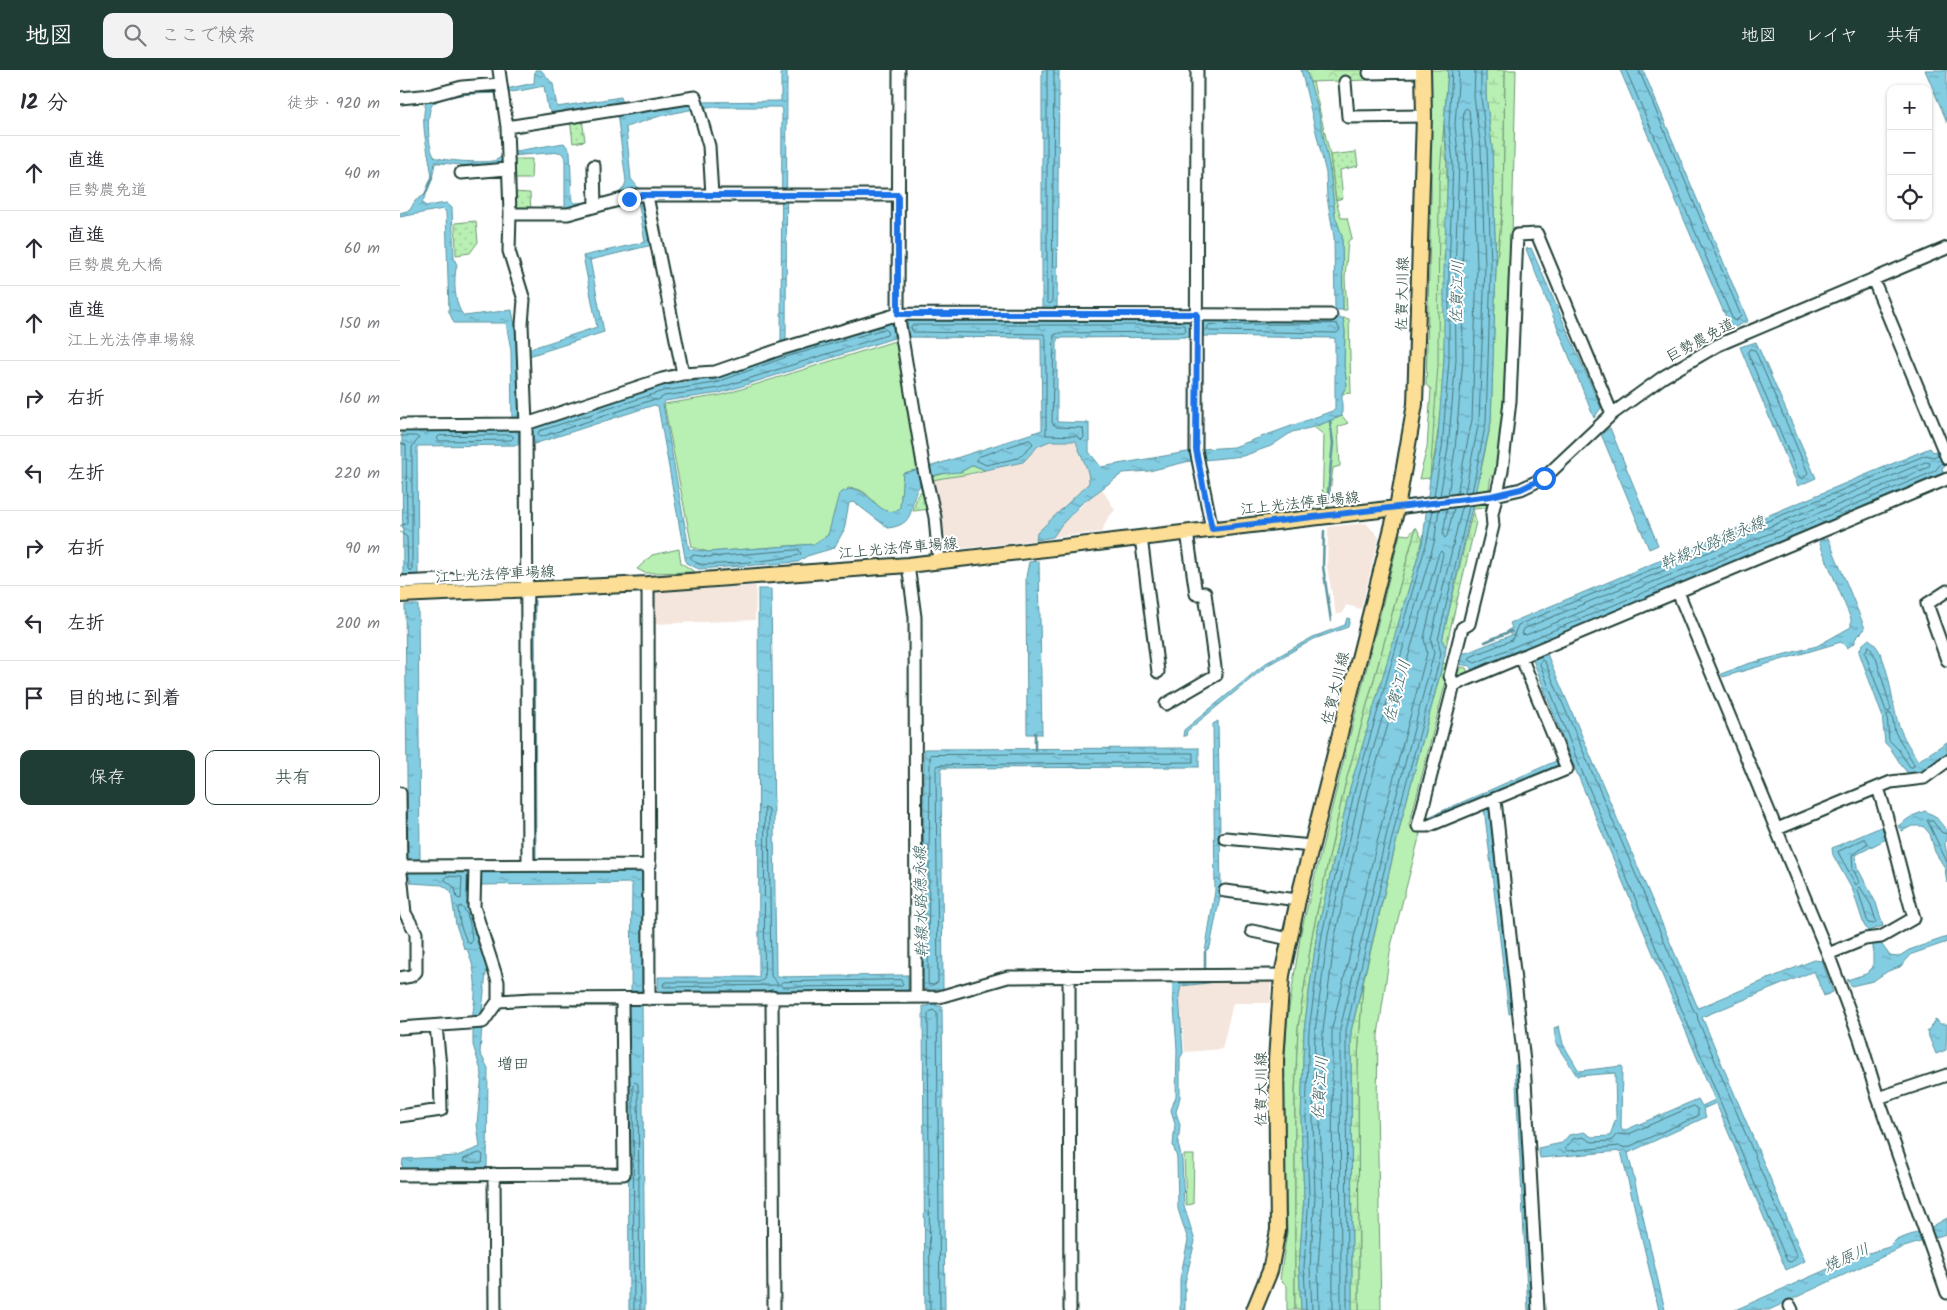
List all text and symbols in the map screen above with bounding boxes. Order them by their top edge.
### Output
search box [103,13,453,58]
text: 地図 [25,17,73,56]
icon: search [121,21,149,49]
text: ここで検索 [161,21,256,51]
text: 地図 [1741,22,1777,51]
text: レイヤ [1805,22,1858,51]
text: 共有 [1886,22,1922,51]
map controls [1887,85,1932,220]
button: + [1887,85,1932,130]
text: 12 分 [20,87,68,120]
text: 徒歩 · 920 m [287,91,380,116]
button: − [1887,130,1932,175]
text: 直進 [67,146,105,176]
icon: ahead [20,159,48,187]
text: 40 m [344,161,380,186]
button: locate [1887,175,1932,220]
text: 巨勢農免道 [67,178,147,203]
route end [618,188,641,211]
text: 直進 [67,221,105,251]
icon: ahead [20,234,48,262]
text: 60 m [344,236,380,261]
text: 巨勢農免大橋 [67,253,163,278]
street label: 佐賀大川線 [1390,256,1416,332]
water label: 佐賀江川 [1444,260,1471,324]
text: 直進 [67,296,105,326]
icon: ahead [20,309,48,337]
text: 150 m [339,311,380,336]
street label: 巨勢農免道 [1662,313,1739,369]
text: 江上光法停車場線 [67,328,195,353]
icon: right [20,384,48,412]
text: 右折 [67,384,105,414]
text: 160 m [339,386,380,411]
icon: left [20,459,48,487]
text: 左折 [67,459,105,489]
text: 220 m [334,461,380,486]
route start [1533,467,1556,490]
street label: 江上光法停車場線 [1239,486,1361,522]
water label: 幹線水路徳永線 [1656,510,1770,577]
street label: 江上光法停車場線 [837,532,959,566]
icon: right [20,534,48,562]
text: 右折 [67,534,105,564]
text: 90 m [345,536,380,561]
street label: 江上光法停車場線 [434,560,556,590]
icon: left [20,609,48,637]
text: 左折 [67,609,105,639]
text: 200 m [336,611,380,636]
street label: 佐賀大川線 [1315,649,1357,728]
water label: 佐賀江川 [1377,657,1418,726]
icon: arrive [20,684,48,712]
text: 目的地に到着 [67,684,181,714]
button: 保存 [20,750,195,805]
button: 共有 [205,750,380,805]
water label: 幹線水路徳永線 [908,845,935,958]
street label: 佐賀大川線 [1250,1051,1274,1127]
district label: 増田 [497,1052,529,1077]
water label: 佐賀江川 [1306,1055,1335,1121]
water label: 焼原川 [1820,1237,1874,1280]

